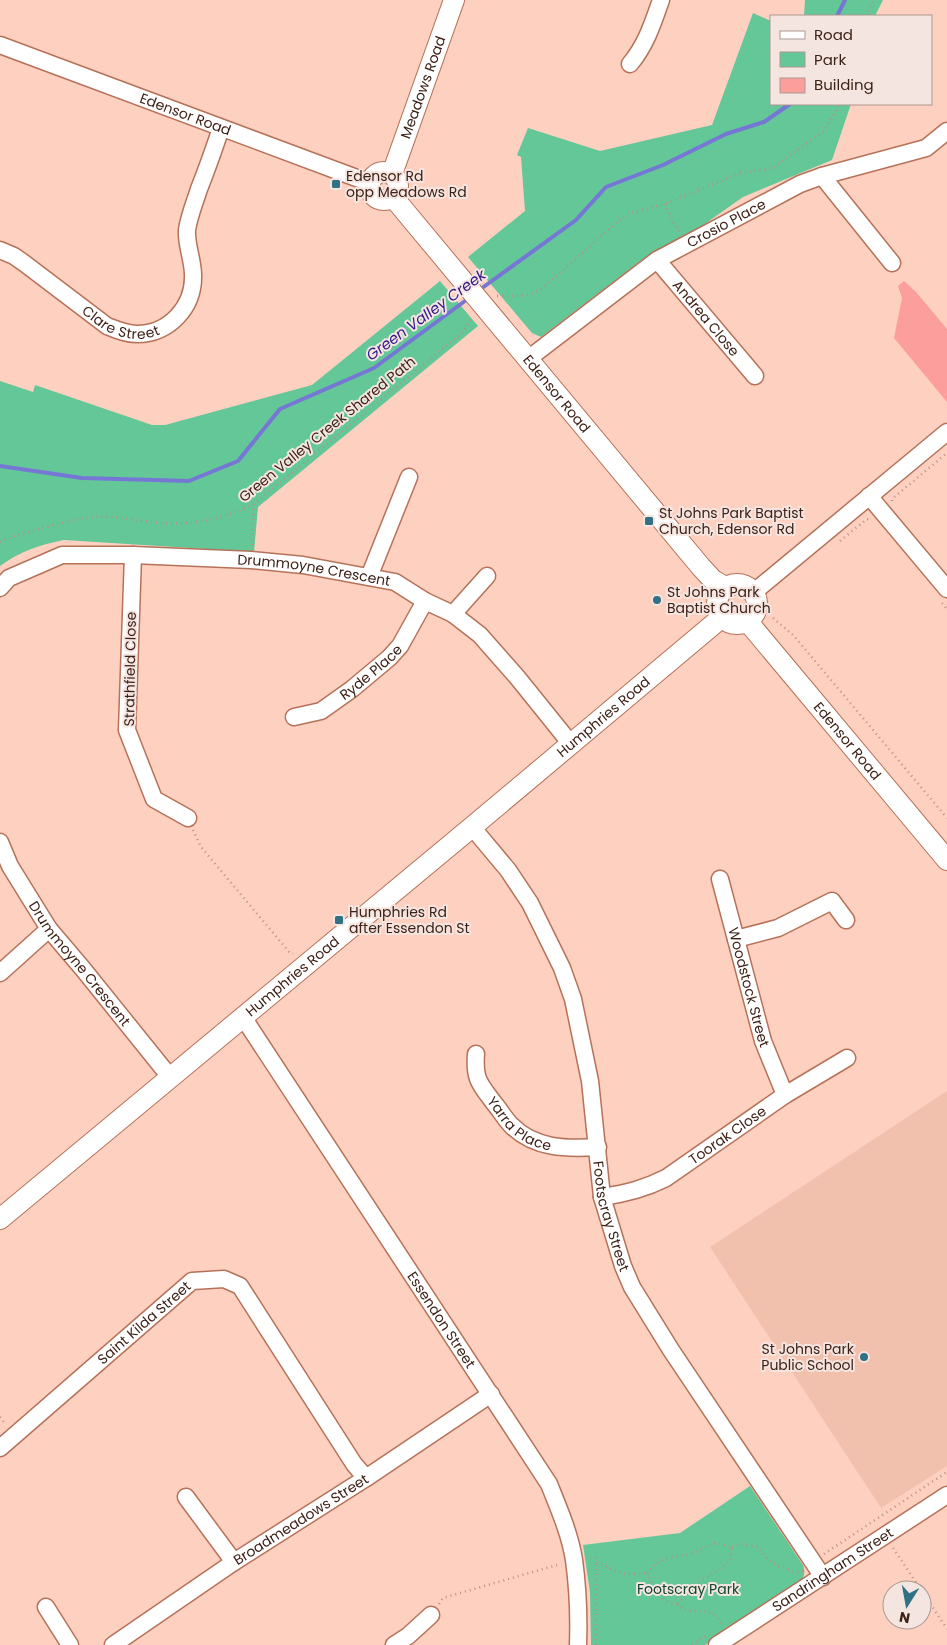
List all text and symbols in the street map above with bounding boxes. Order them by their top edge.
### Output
legend [770,15,932,105]
text: Road [814,24,853,45]
street label: Meadows Road [395,33,450,141]
text: Park [814,49,846,70]
text: Building [814,74,874,95]
street label: Edensor Road [137,88,234,140]
place label: Edensor Rd opp Meadows Rd [346,166,467,202]
marker: Edensor Rd opp Meadows Rd [330,178,342,190]
street label: Crosio Place [683,194,769,252]
water label: Green Valley Creek [362,263,491,365]
street label: Andrea Close [668,276,744,361]
street label: Clare Street [78,301,162,344]
street label: Edensor Road [518,350,595,437]
street label: Green Valley Creek Shared Path [234,351,420,507]
place label: St Johns Park Baptist Church, Edensor Rd [659,503,804,539]
marker: St Johns Park Baptist Church, Edensor Rd [643,515,655,527]
street label: Drummoyne Crescent [237,549,392,591]
place label: St Johns Park Baptist Church [667,582,771,618]
marker: St Johns Park Baptist Church [651,594,663,606]
street label: Strathfield Close [119,611,141,726]
street label: Ryde Place [336,640,407,705]
street label: Humphries Road [552,672,654,762]
street label: Edensor Road [809,698,886,784]
street label: Drummoyne Crescent [24,897,135,1030]
place label: Humphries Rd after Essendon St [349,902,470,938]
marker: Humphries Rd after Essendon St [333,914,345,926]
street label: Woodstock Street [723,925,774,1050]
street label: Humphries Road [241,931,343,1021]
street label: Yarra Place [482,1092,554,1156]
street label: Toorak Close [685,1101,771,1169]
street label: Footscray Street [588,1160,634,1275]
street label: Essendon Street [402,1268,480,1372]
street label: Saint Kilda Street [93,1276,195,1369]
place label: St Johns Park Public School [761,1339,855,1375]
marker: St Johns Park Public School [858,1351,870,1363]
street label: Broadmeadows Street [230,1469,372,1570]
street label: Sandringham Street [768,1523,897,1616]
park label: Footscray Park [637,1579,740,1599]
north arrow [882,1580,932,1630]
text: N [897,1607,912,1629]

